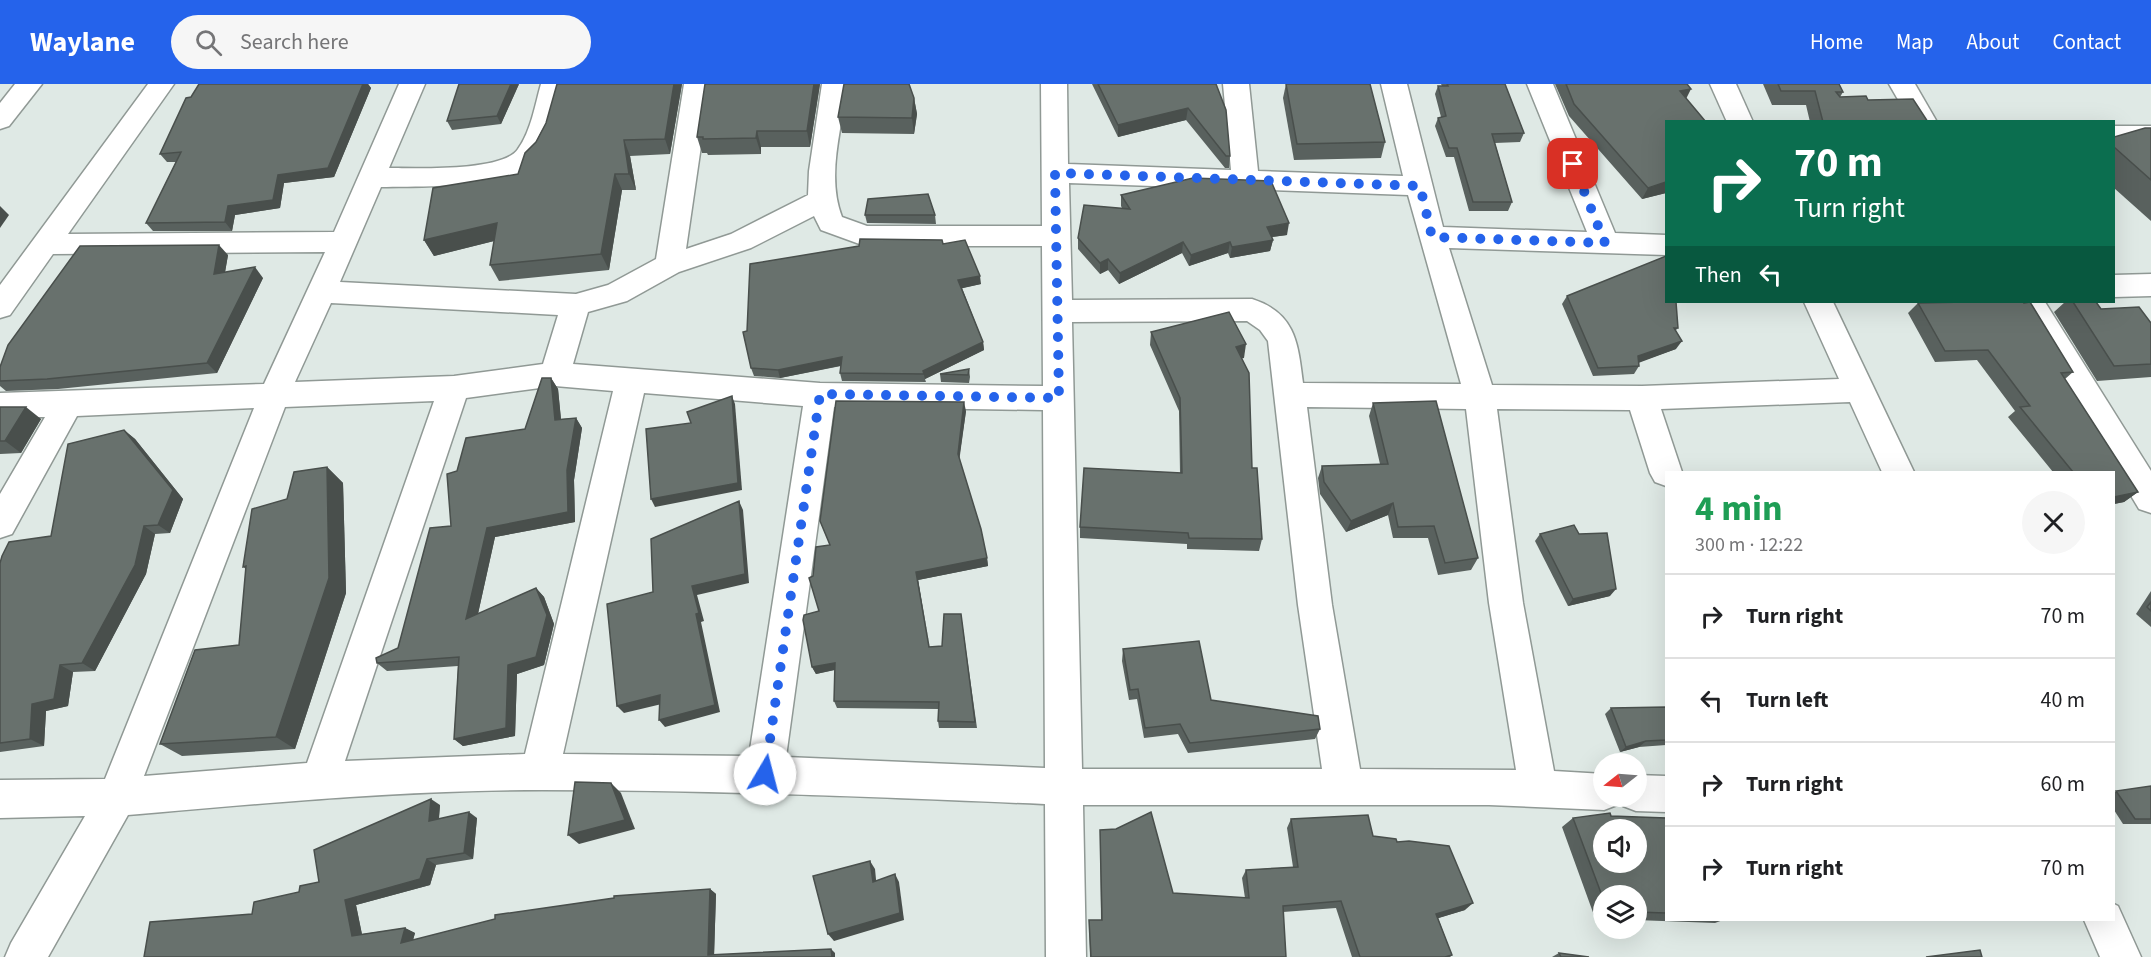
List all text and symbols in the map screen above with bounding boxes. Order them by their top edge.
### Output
search box [171,15,591,69]
text: Waylane [30,22,135,62]
icon: search [192,26,225,59]
text: Search here [240,26,349,58]
text: Home [1810,27,1863,57]
text: Map [1896,27,1934,57]
text: About [1967,27,2019,57]
text: Contact [2052,27,2121,57]
text: 70 m [1794,133,1883,193]
pin [1547,138,1598,189]
icon: right [1695,144,1773,222]
icon: arrive [1556,147,1589,180]
text: Turn right [1794,189,1905,228]
icon: left [1754,258,1787,291]
text: Then [1695,259,1742,291]
text: 4 min [1695,483,1783,534]
button: close [2022,491,2085,554]
text: 300 m · 12:22 [1695,531,1803,559]
icon: right [1695,600,1728,633]
text: Turn right [1746,600,1843,632]
text: 70 m [2040,600,2085,632]
icon: left [1695,684,1728,717]
text: Turn left [1746,684,1828,716]
text: 40 m [2040,684,2085,716]
position arrow [733,742,797,806]
north arrow [1593,753,1647,807]
map controls [1593,753,1647,939]
icon: right [1695,768,1728,801]
text: Turn right [1746,768,1843,800]
text: 60 m [2040,768,2085,800]
button: sound [1593,819,1647,873]
icon: right [1695,852,1728,885]
text: Turn right [1746,852,1843,884]
text: 70 m [2040,852,2085,884]
button: layers [1593,885,1647,939]

